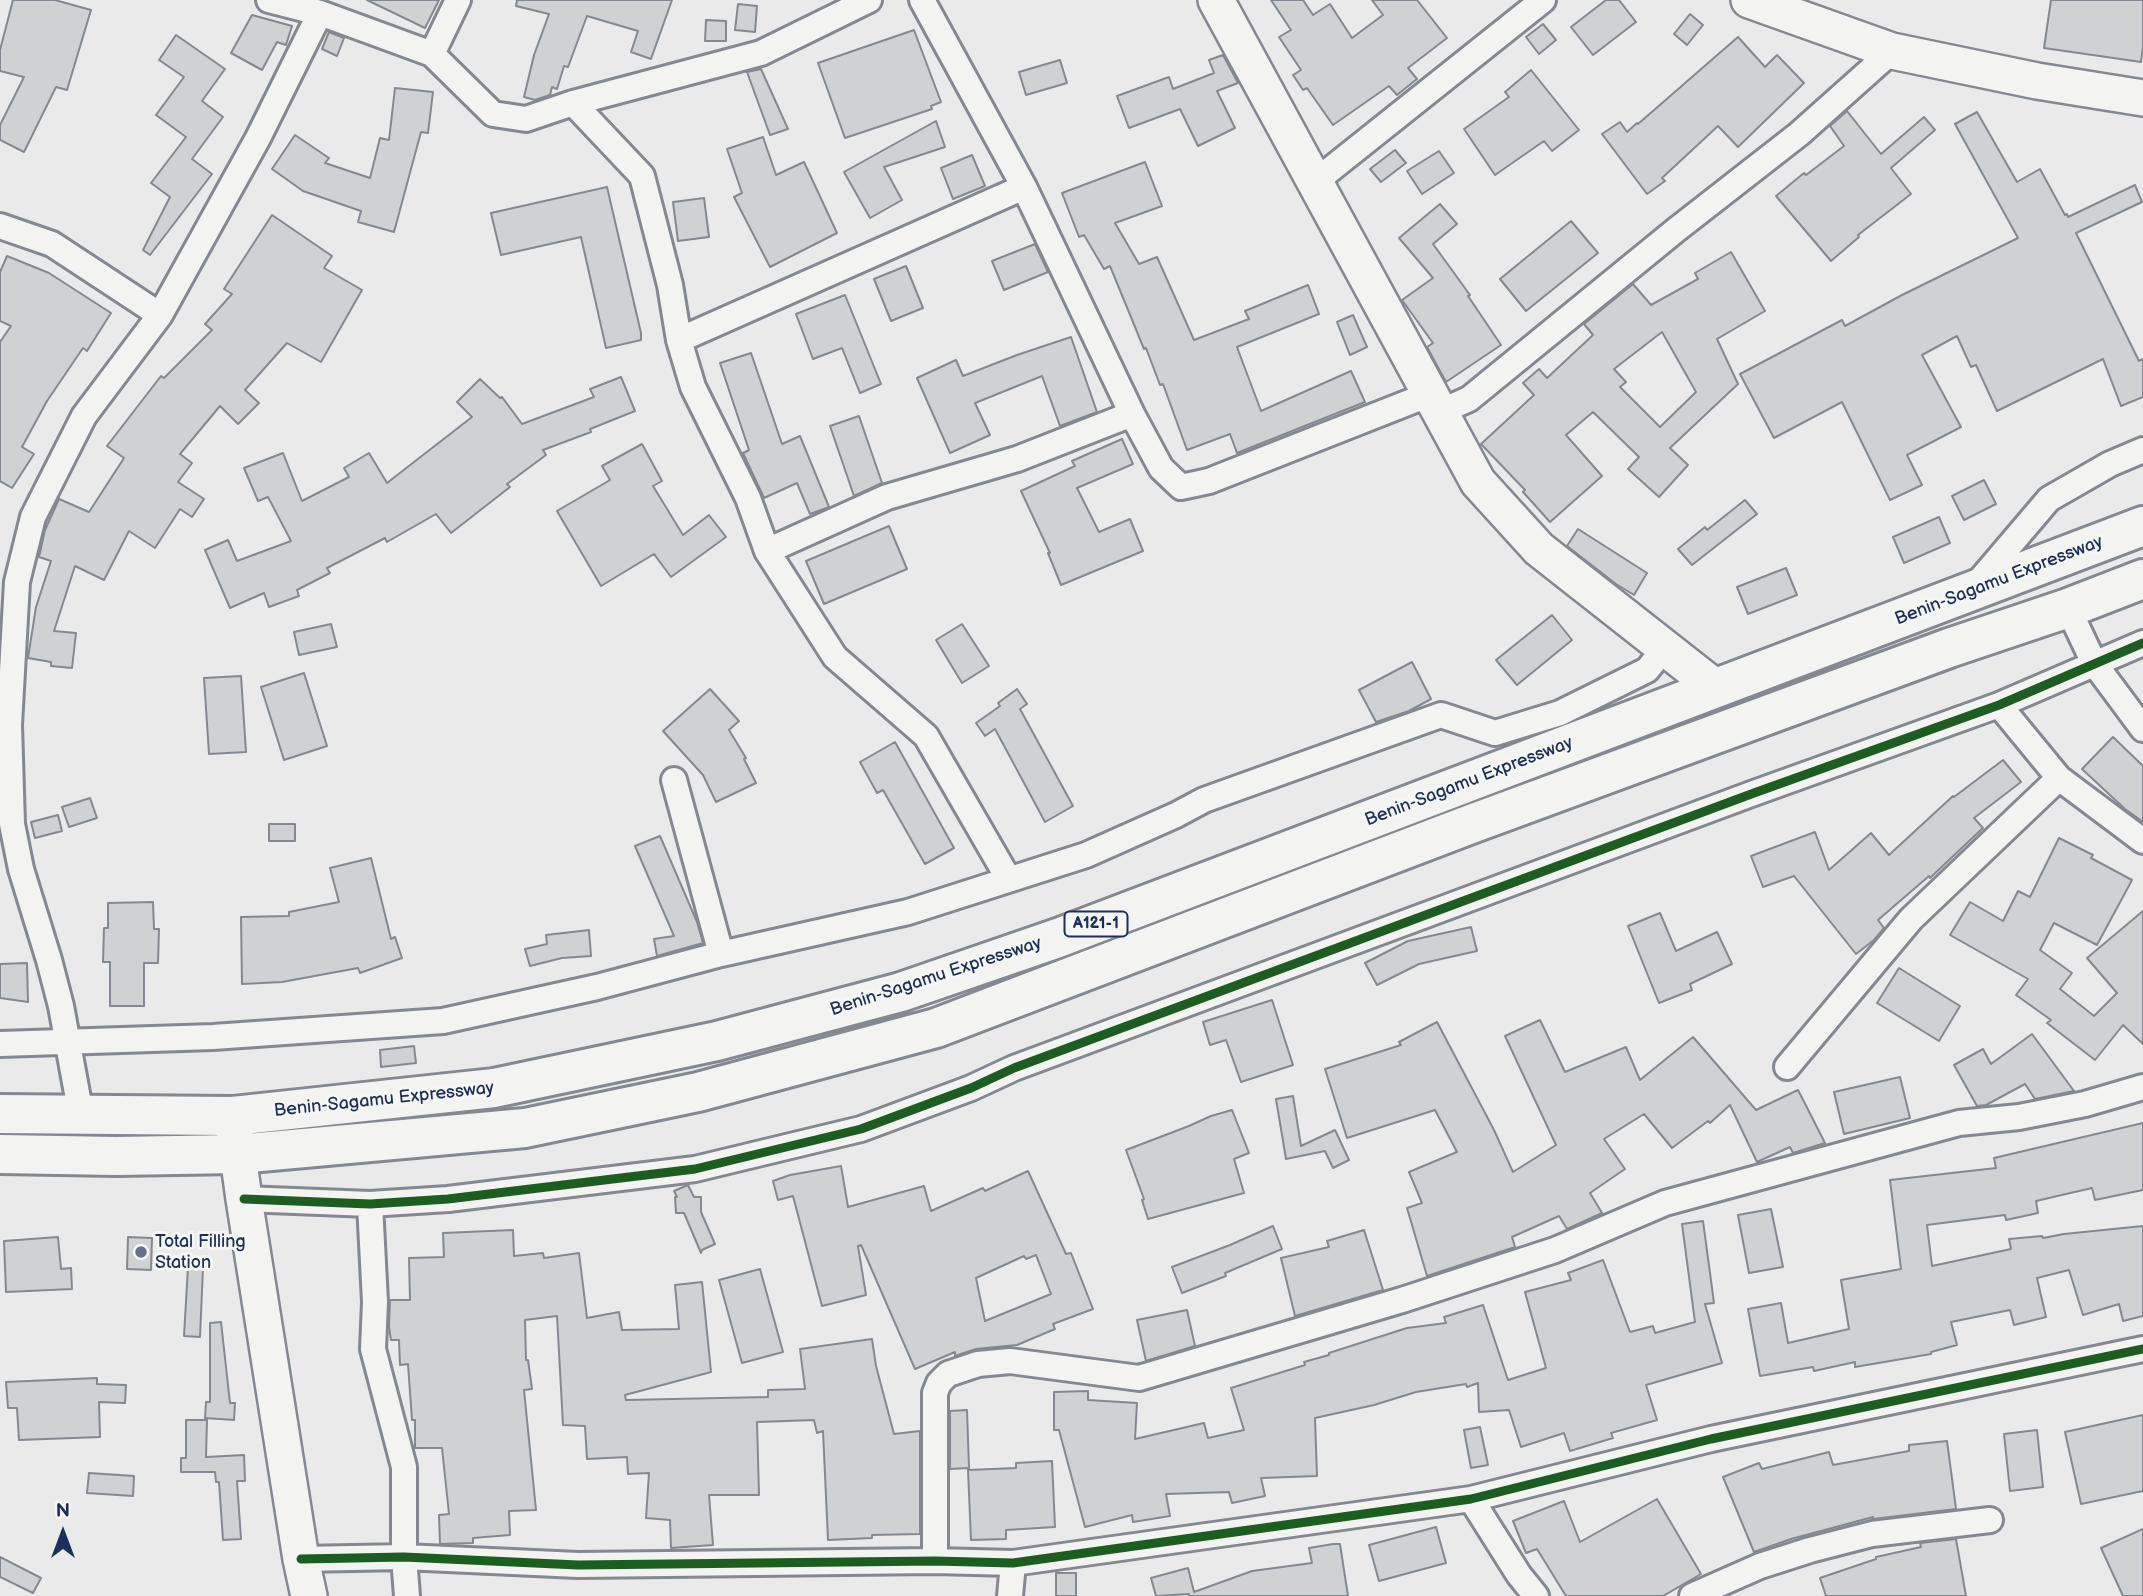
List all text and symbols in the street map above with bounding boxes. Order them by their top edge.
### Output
street label: Benin-Sagamu Expressway [1892,531,2106,631]
street label: Benin-Sagamu Expressway [1362,732,1576,832]
road number: A121-1 [1064,912,1128,936]
street label: Benin-Sagamu Expressway [828,933,1044,1021]
street label: Benin-Sagamu Expressway [273,1078,495,1122]
place label: Total Filling Station [155,1231,246,1274]
marker: Total Filling Station [133,1244,149,1260]
north arrow [28,1498,98,1568]
text: N [56,1500,70,1523]

